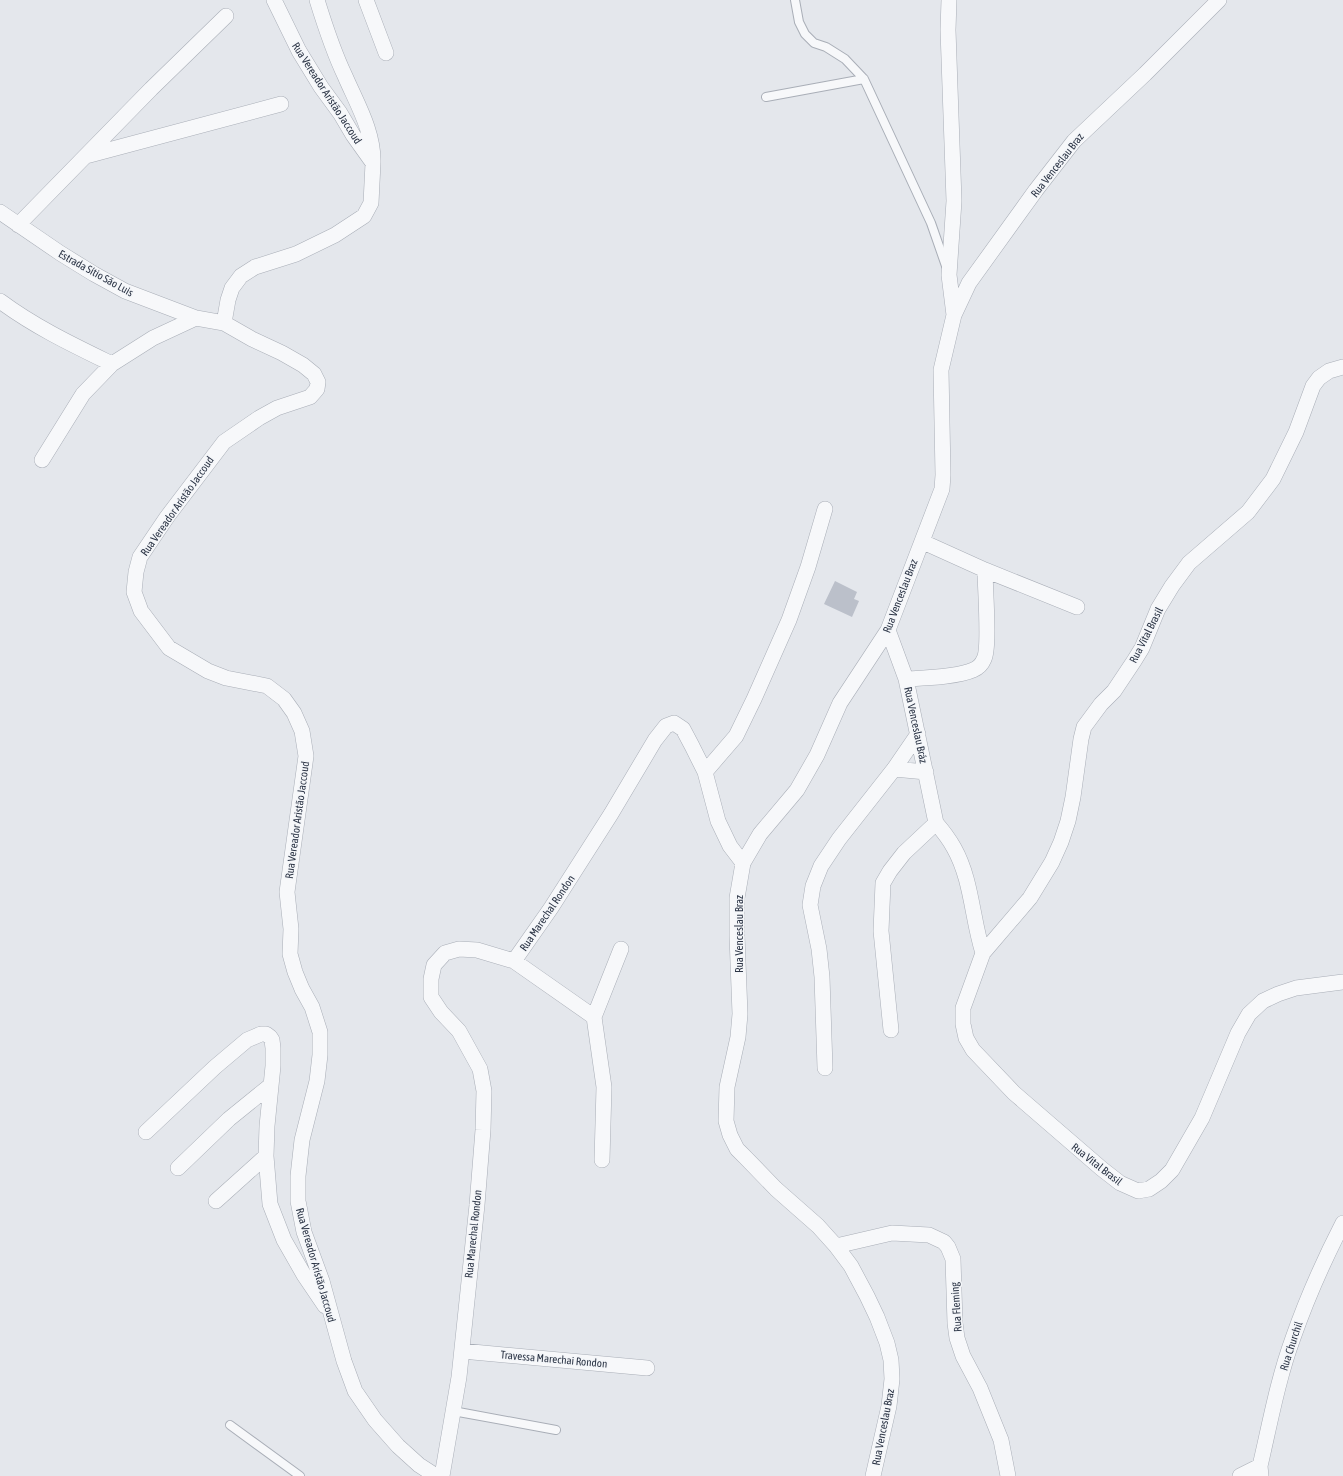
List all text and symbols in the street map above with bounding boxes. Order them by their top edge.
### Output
street label: Rua Vereador Aristão Jaccoud [290,40,364,146]
street label: Rua Venceslau Braz [1028,131,1086,199]
street label: Estrada Sítio São Luis [57,247,136,299]
street label: Rua Vereador Aristão Jaccoud [138,454,216,558]
street label: Rua Venceslau Braz [880,557,920,635]
street label: Rua Vital Brasil [1127,605,1165,665]
street label: Rua Venceslau Bráz [902,686,930,764]
street label: Rua Vereador Aristão Jaccoud [283,761,311,879]
street label: Rua Marechal Rondon [517,873,577,953]
street label: Rua Venceslau Braz [733,895,745,973]
street label: Rua Vital Brasil [1069,1141,1125,1187]
street label: Rua Marechal Rondon [462,1189,484,1279]
street label: Rua Vereador Aristão Jaccoud [294,1206,338,1324]
street label: Rua Fleming [948,1281,964,1332]
street label: Rua Churchil [1277,1320,1305,1372]
street label: Travessa Marechai Rondon [500,1348,608,1370]
street label: Rua Venceslau Braz [870,1388,896,1466]

